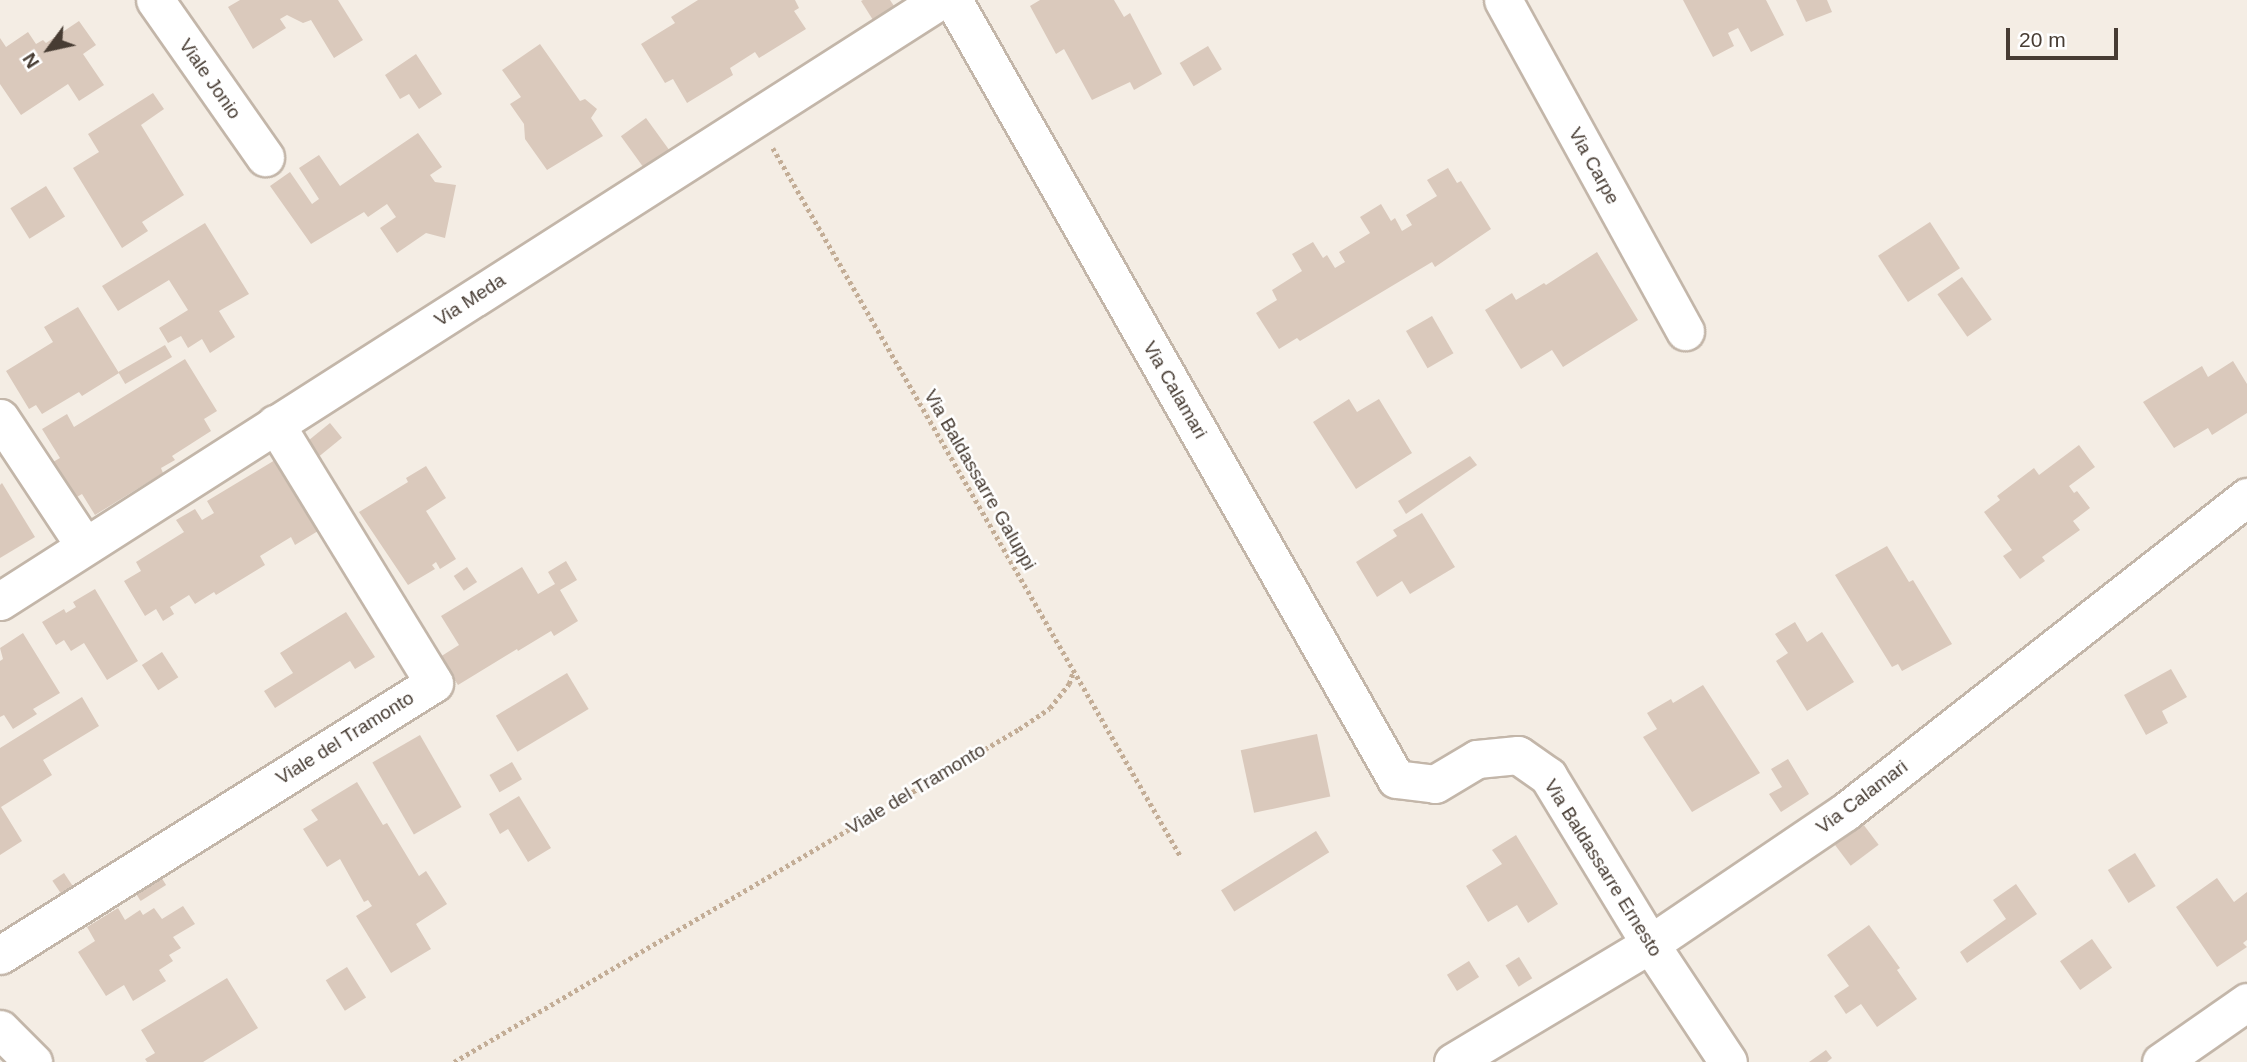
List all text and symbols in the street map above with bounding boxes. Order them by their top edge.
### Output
north arrow [14,14,84,84]
scale bar [2009,14,2121,58]
text: 20 m [2019,28,2066,51]
street label: Viale Jonio [174,35,246,123]
text: N [18,49,44,72]
street label: Via Carpe [1564,124,1624,208]
street label: Via Meda [430,269,510,331]
street label: Via Calamari [1138,337,1212,443]
street label: Via Baldassarre Galuppi [919,386,1041,574]
street label: Viale del Tramonto [272,686,418,790]
street label: Viale del Tramonto [842,738,990,840]
street label: Via Calamari [1812,755,1912,839]
street label: Via Baldassarre Ernesto [1539,775,1667,961]

